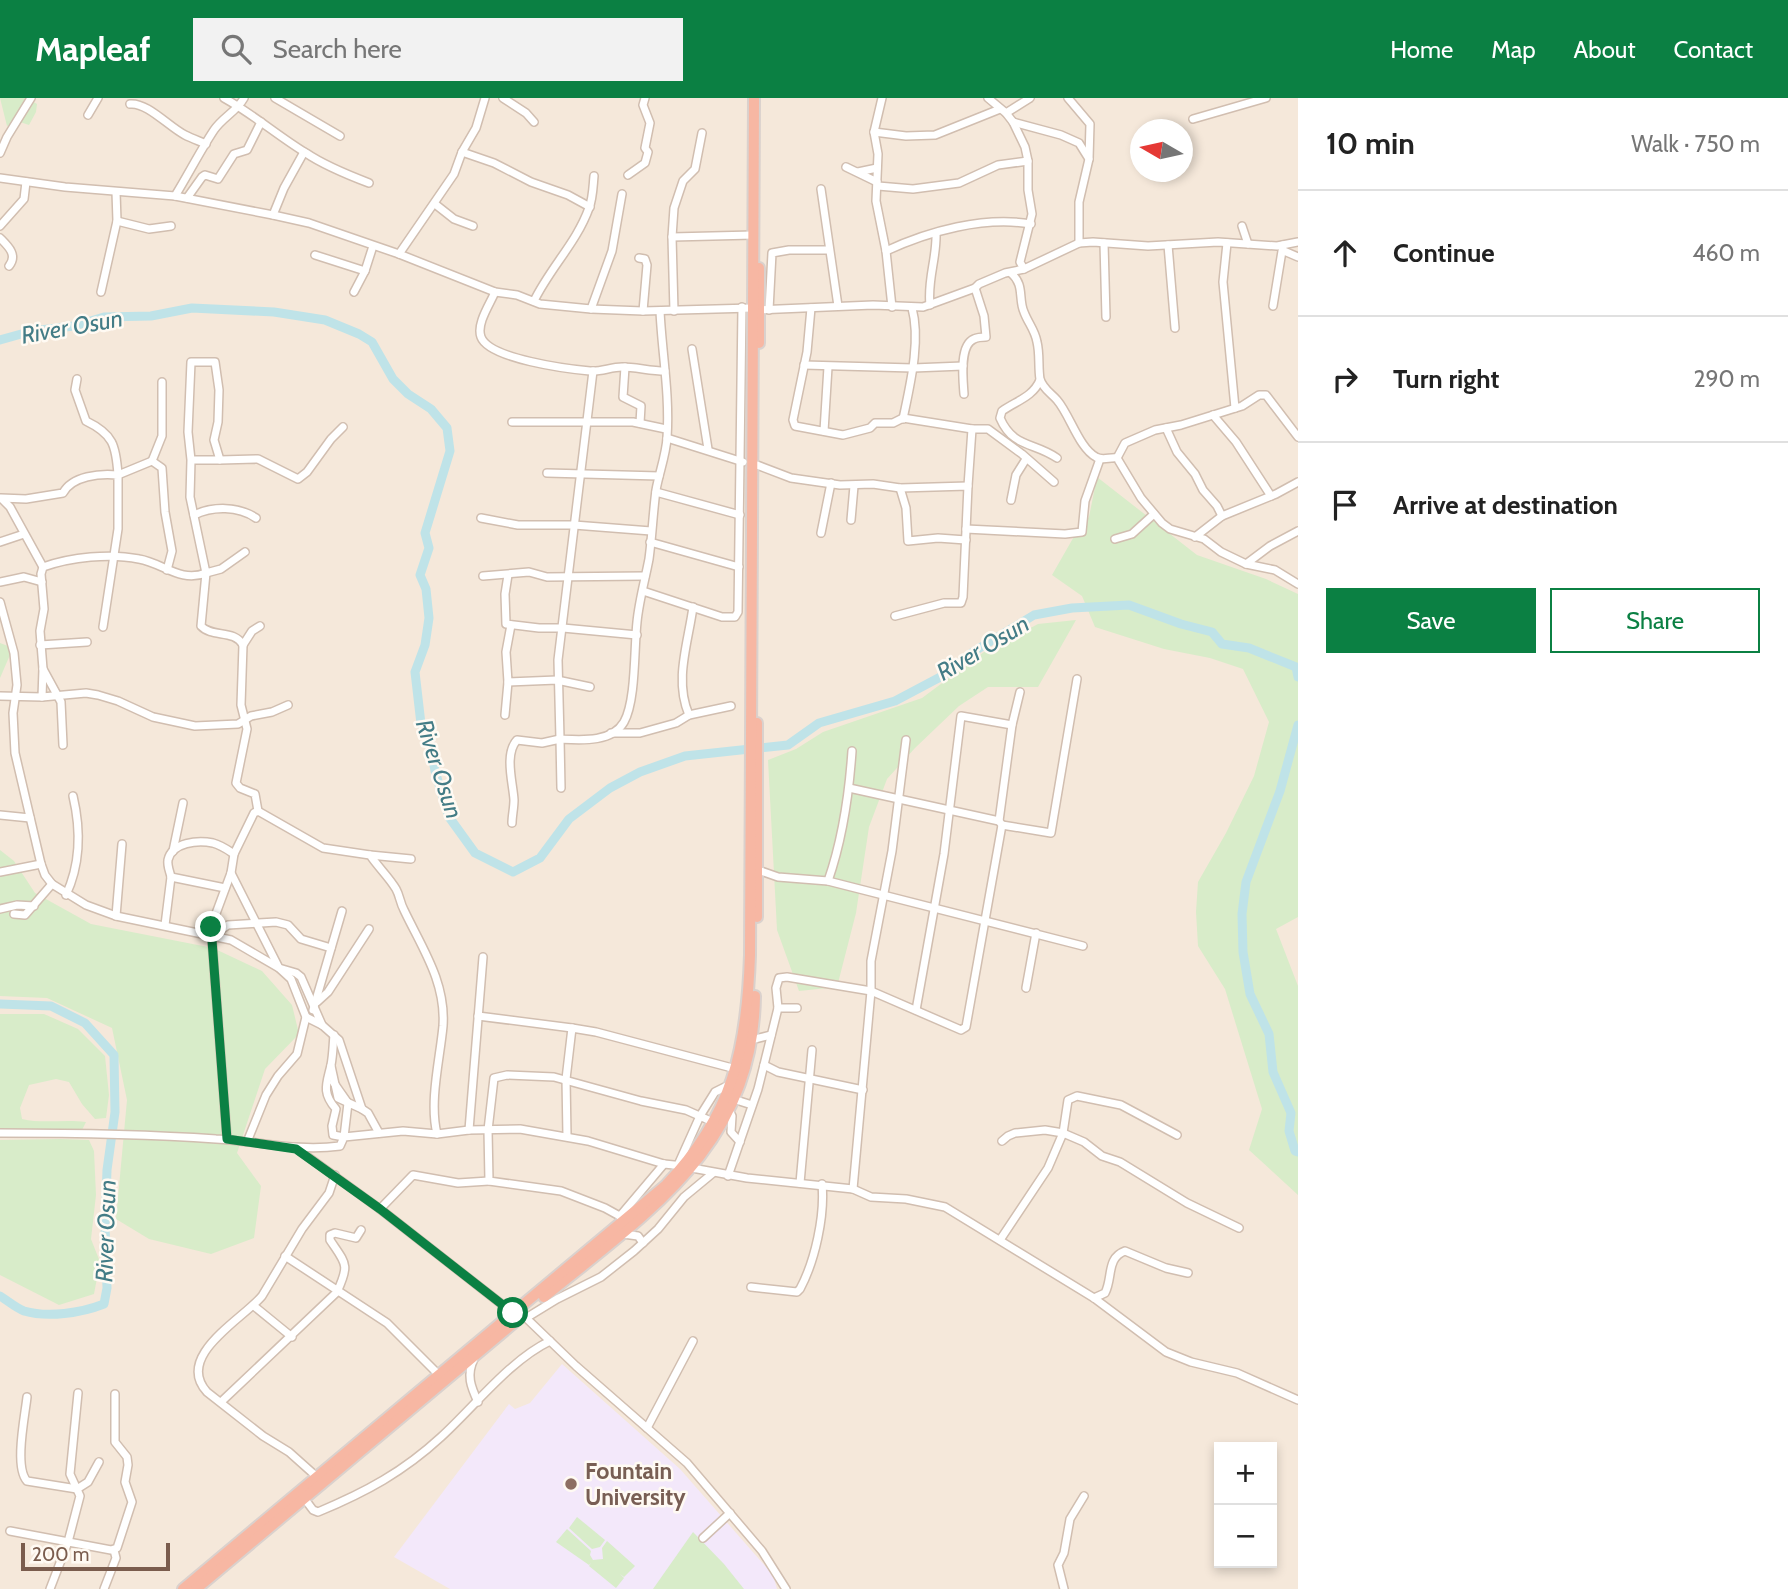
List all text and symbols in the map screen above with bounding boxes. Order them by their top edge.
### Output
search box [193,18,683,81]
text: Mapleaf [35,29,151,69]
icon: search [217,30,255,68]
text: Search here [273,33,402,65]
text: Home [1390,35,1453,64]
text: Map [1491,35,1536,64]
text: About [1574,35,1636,64]
text: Contact [1674,35,1753,64]
north arrow [1130,119,1193,182]
text: 10 min [1326,125,1415,162]
text: Walk · 750 m [1631,130,1760,158]
icon: ahead [1326,234,1364,272]
text: Continue [1393,237,1495,269]
text: 460 m [1692,239,1760,267]
water label: River Osun [19,303,125,350]
icon: right [1326,360,1364,398]
text: Turn right [1393,363,1499,395]
text: 290 m [1693,365,1760,393]
icon: arrive [1326,486,1364,524]
text: Arrive at destination [1393,489,1618,521]
button: Save [1326,588,1536,653]
button: Share [1550,588,1760,653]
water label: River Osun [931,609,1034,686]
water label: River Osun [410,716,469,822]
route end [195,911,226,942]
water label: River Osun [89,1179,122,1283]
route start [497,1297,528,1328]
map controls [1214,1442,1277,1568]
button: + [1214,1442,1277,1505]
place label: Fountain University [585,1457,686,1511]
marker: Fountain University [563,1476,579,1492]
button: − [1214,1505,1277,1568]
scale bar [21,1540,170,1572]
text: 200 m [32,1543,89,1566]

